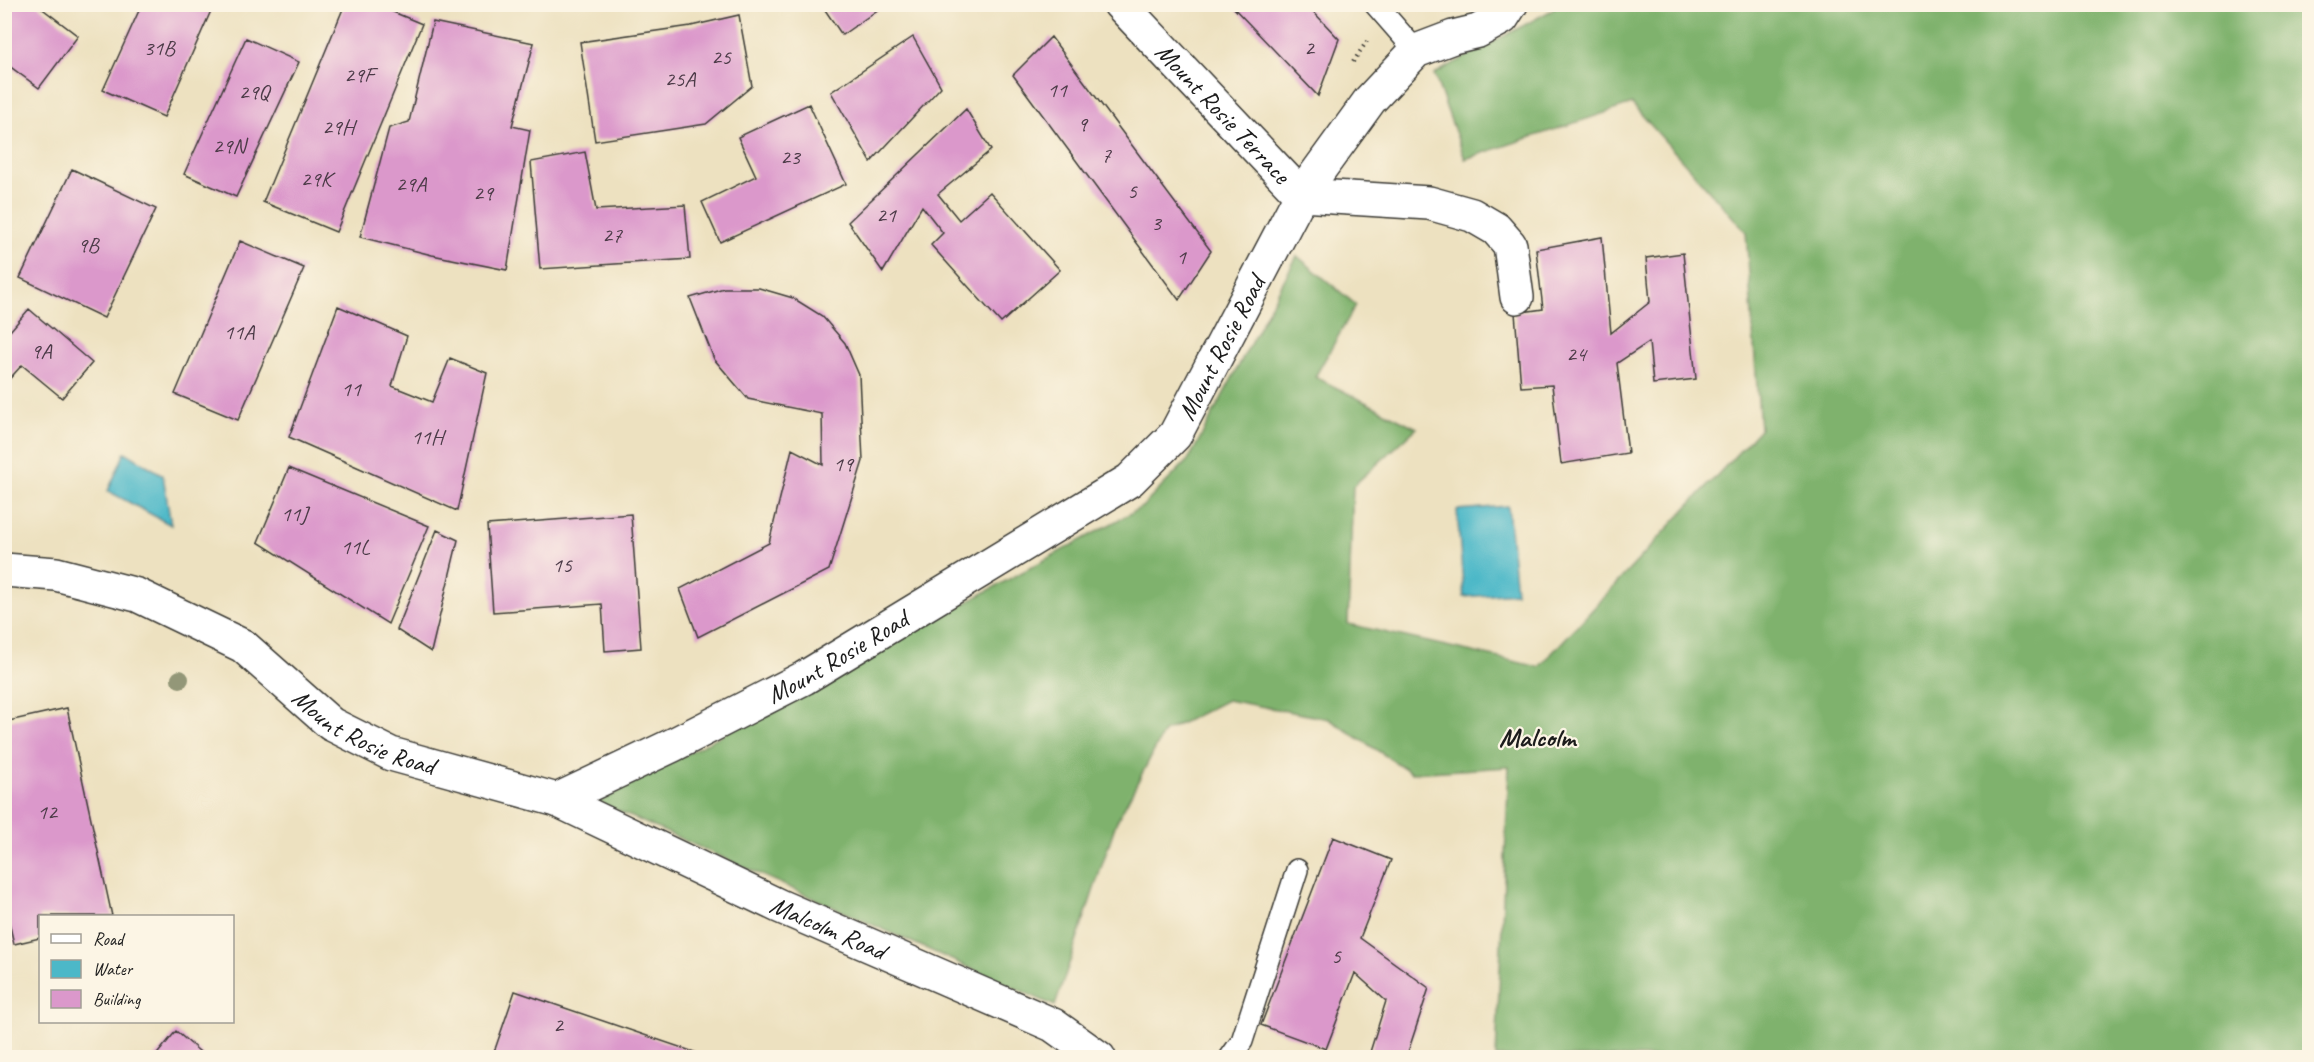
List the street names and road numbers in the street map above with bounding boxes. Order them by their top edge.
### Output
street label: Mount Rosie Terrace [1148,36,1298,192]
street label: Mount Rosie Road [1170,267,1274,426]
street label: Mount Rosie Road [761,601,917,711]
street label: Mount Rosie Road [285,681,442,783]
street label: Malcolm Road [765,888,894,969]

